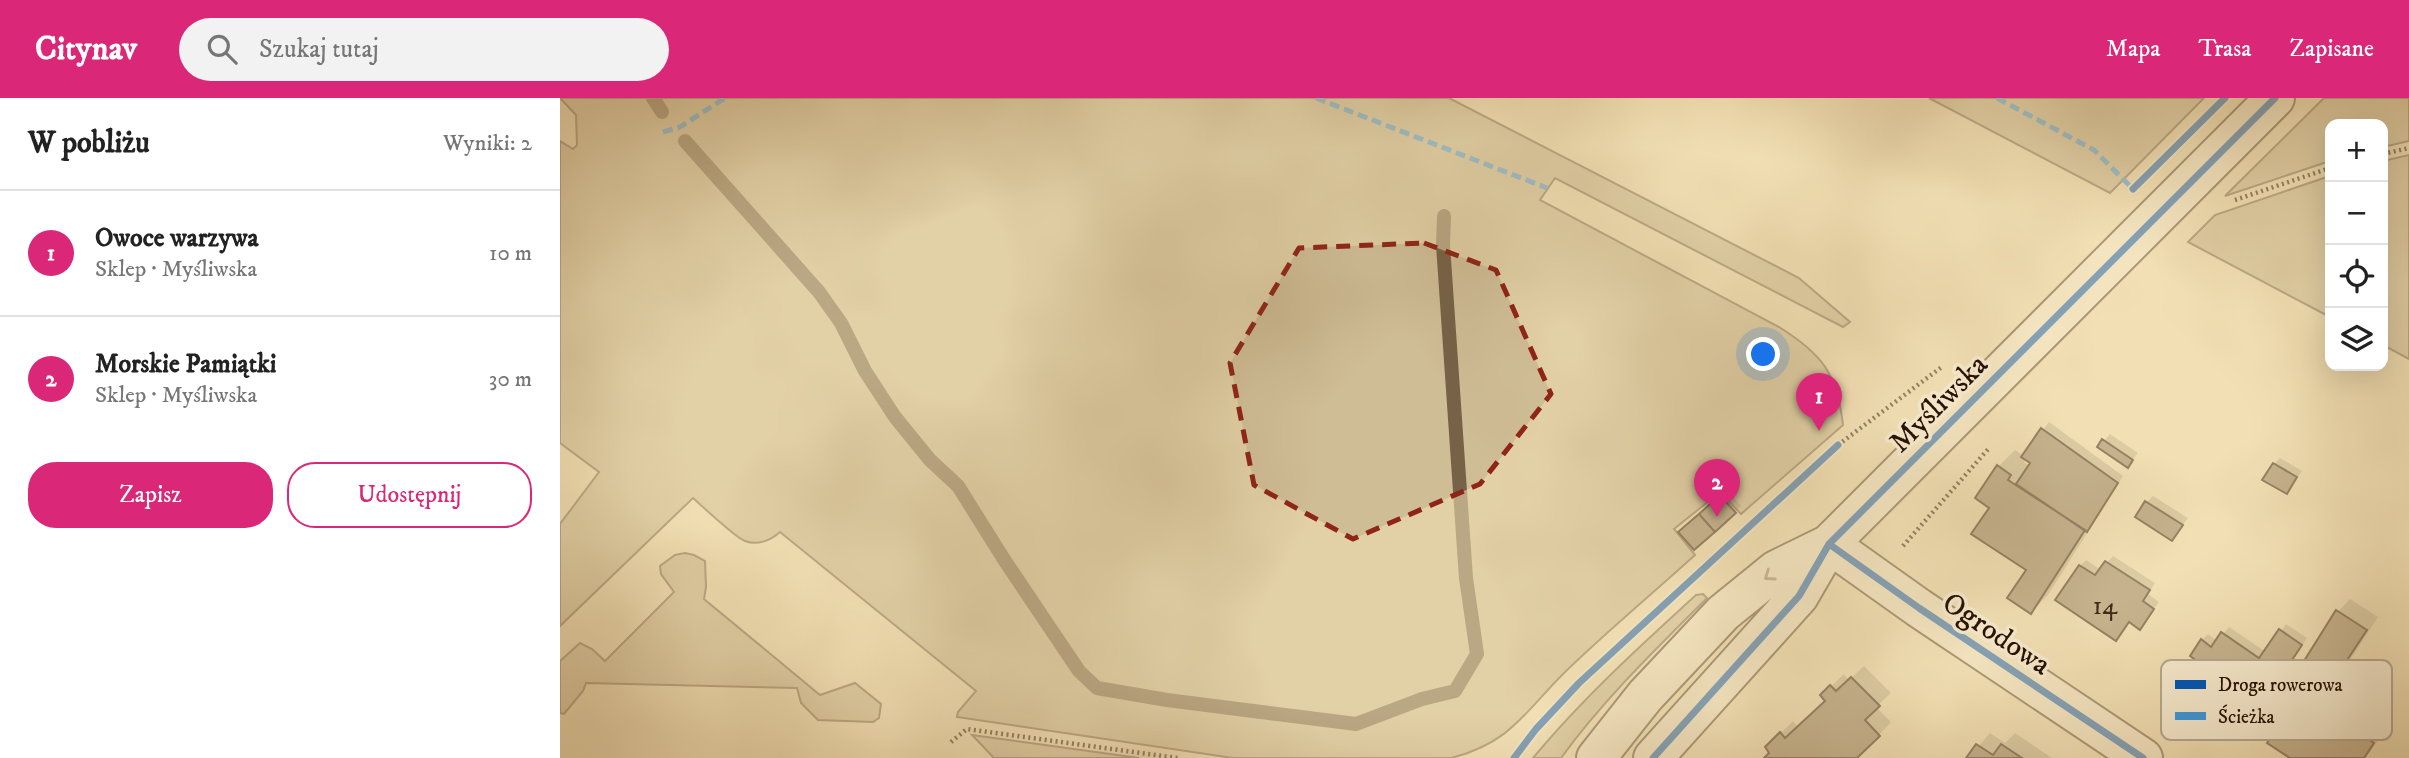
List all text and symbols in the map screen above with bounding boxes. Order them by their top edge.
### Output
search box [179,18,669,81]
text: Citynav [35,29,137,70]
icon: search [203,30,241,68]
text: Szukaj tutaj [259,33,379,66]
text: Mapa [2106,34,2160,64]
text: Trasa [2198,34,2252,64]
text: Zapisane [2290,34,2374,64]
map controls [2325,119,2388,371]
button: + [2325,119,2388,182]
text: W pobliżu [28,125,150,162]
text: Wyniki: 2 [443,129,532,158]
button: − [2325,182,2388,245]
text: Owoce warzywa [95,222,259,255]
text: 1 [47,239,55,268]
text: 10 m [489,239,532,268]
button: locate [2325,245,2388,308]
text: Sklep · Myśliwska [95,255,257,284]
button: layers [2325,308,2388,371]
your location [1746,337,1780,371]
street label: Myśliwska [1882,347,1996,461]
text: Morskie Pamiątki [95,348,277,381]
text: 2 [45,365,57,394]
text: 30 m [489,365,532,394]
pin: 1 [1796,373,1842,431]
text: Sklep · Myśliwska [95,381,257,410]
pin: 2 [1694,459,1740,517]
button: Zapisz [28,462,273,528]
button: Udostępnij [287,462,532,528]
one-way arrow [1764,568,1777,580]
street label: Ogrodowa [1935,585,2058,684]
house number: 14 [2093,590,2118,623]
legend [2161,660,2392,740]
text: Droga rowerowa [2218,674,2343,697]
text: Ścieżka [2218,704,2275,729]

